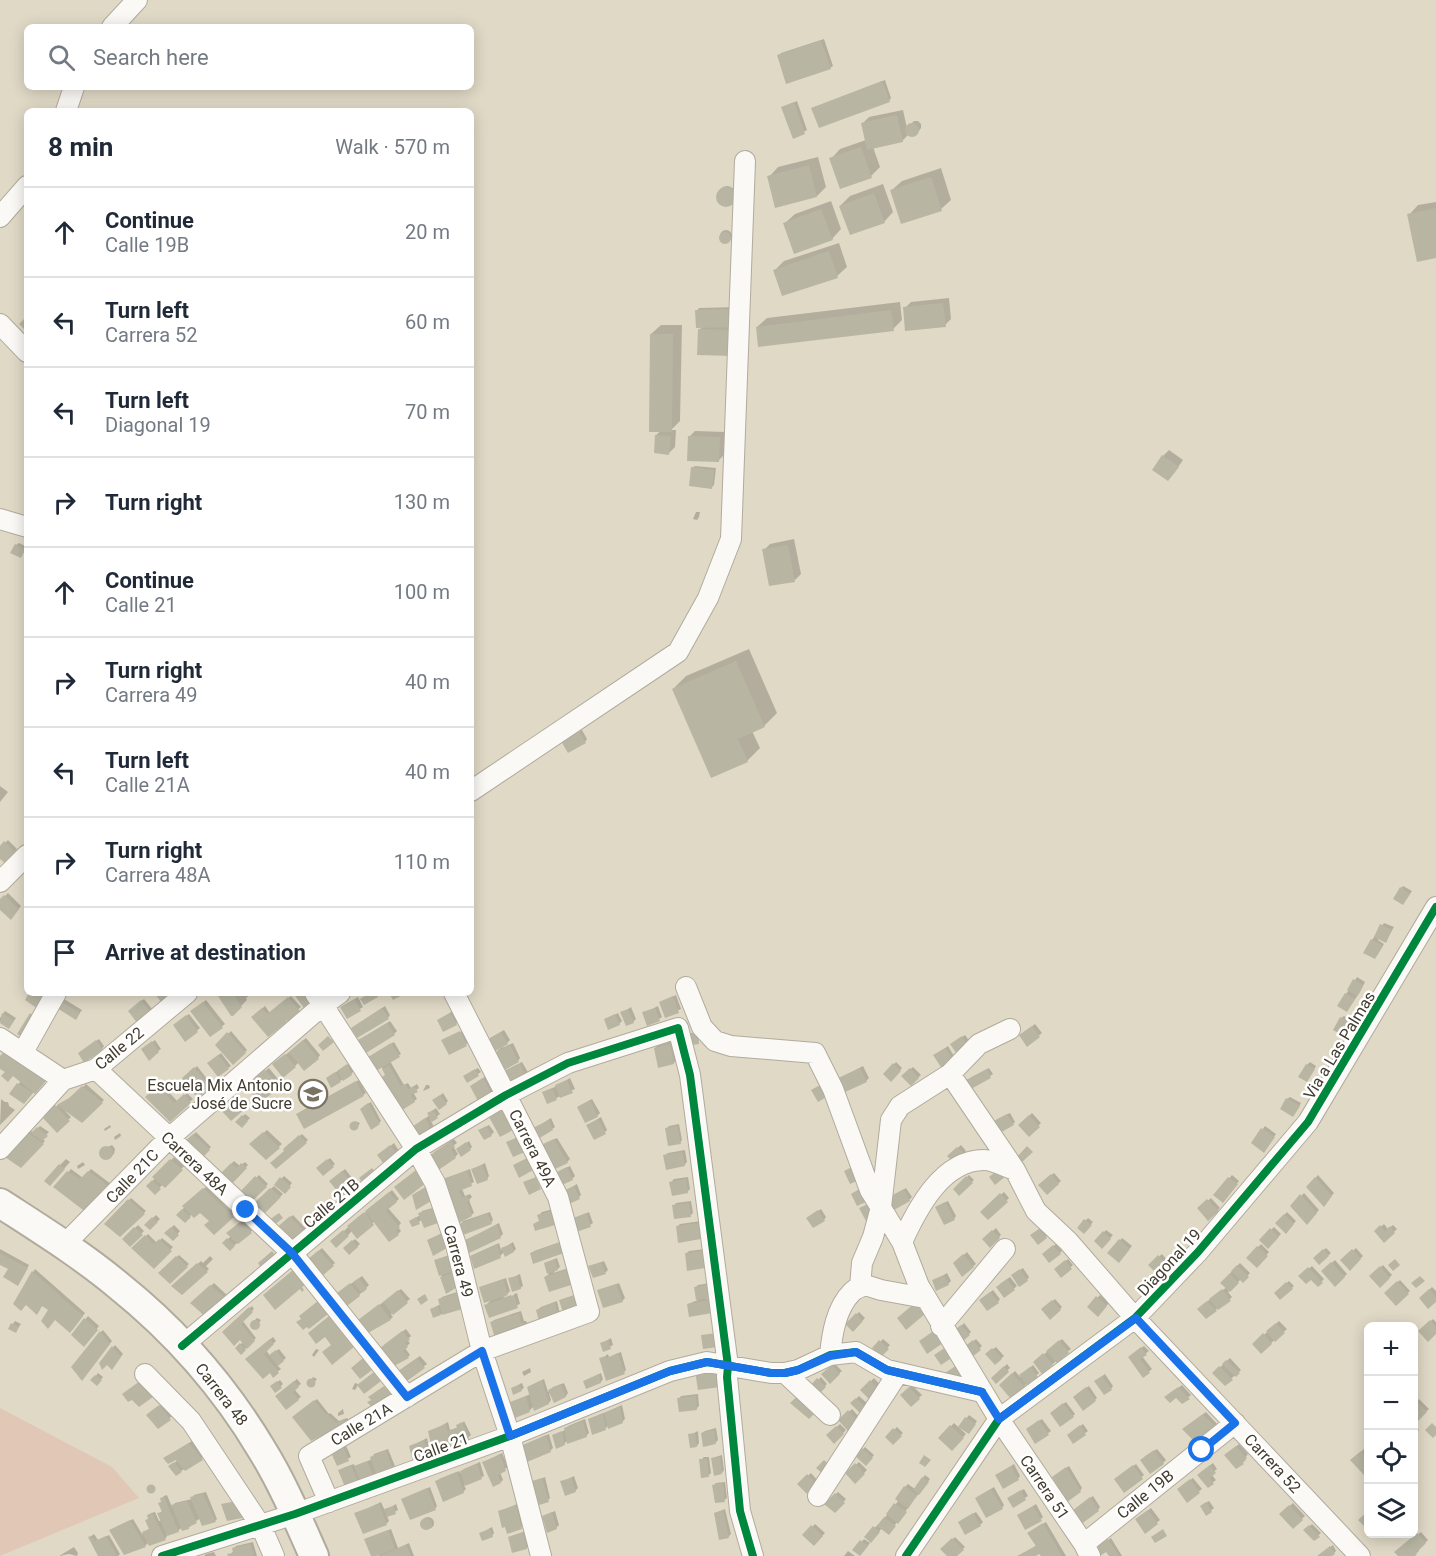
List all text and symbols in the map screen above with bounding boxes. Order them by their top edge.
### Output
search box [24,24,474,90]
icon: search [45,41,78,74]
text: Search here [93,45,209,70]
text: 8 min [48,132,113,162]
text: Walk · 570 m [335,135,450,159]
text: Continue [105,208,194,233]
icon: ahead [48,216,81,249]
text: 20 m [405,220,450,244]
text: Calle 19B [105,233,189,257]
text: Turn left [105,298,189,323]
icon: left [48,306,81,339]
text: 60 m [405,310,450,334]
text: Carrera 52 [105,323,198,347]
text: Turn left [105,388,189,413]
icon: left [48,396,81,429]
text: 70 m [405,400,450,424]
text: Diagonal 19 [105,413,211,437]
icon: right [48,486,81,519]
text: Turn right [105,490,202,515]
text: 130 m [394,490,450,514]
text: Continue [105,568,194,593]
icon: ahead [48,576,81,609]
text: 100 m [394,580,450,604]
text: Calle 21 [105,593,177,617]
text: Turn right [105,658,202,683]
icon: right [48,666,81,699]
text: 40 m [405,670,450,694]
text: Carrera 49 [105,683,198,707]
text: Turn left [105,748,189,773]
icon: left [48,756,81,789]
text: 40 m [405,760,450,784]
text: Calle 21A [105,773,190,797]
text: Turn right [105,838,202,863]
icon: right [48,846,81,879]
text: 110 m [394,850,450,874]
text: Carrera 48A [105,863,211,887]
icon: arrive [48,936,81,969]
text: Arrive at destination [105,940,306,965]
street label: Via a Las Palmas [1300,988,1379,1103]
street label: Calle 22 [91,1023,148,1074]
place label: Escuela Mix Antonio José de Sucre [147,1076,292,1113]
school or university icon: Escuela Mix Antonio José de Sucre [297,1078,329,1110]
street label: Carrera 49A [505,1106,560,1191]
street label: Carrera 48A [157,1128,232,1200]
street label: Calle 21C [102,1145,163,1207]
street label: Calle 21B [299,1174,363,1232]
route end [232,1196,258,1222]
street label: Carrera 49 [440,1223,477,1299]
street label: Diagonal 19 [1134,1225,1205,1300]
map controls [1364,1322,1418,1538]
button: + [1364,1322,1418,1376]
street label: Carrera 48 [191,1359,252,1429]
button: − [1364,1376,1418,1430]
street label: Calle 21A [327,1399,396,1450]
street label: Calle 21 [411,1429,471,1466]
street label: Carrera 52 [1240,1430,1305,1497]
button: locate [1364,1430,1418,1484]
route start [1188,1436,1214,1462]
street label: Carrera 51 [1016,1451,1073,1523]
street label: Calle 19B [1113,1466,1177,1523]
button: layers [1364,1484,1418,1538]

